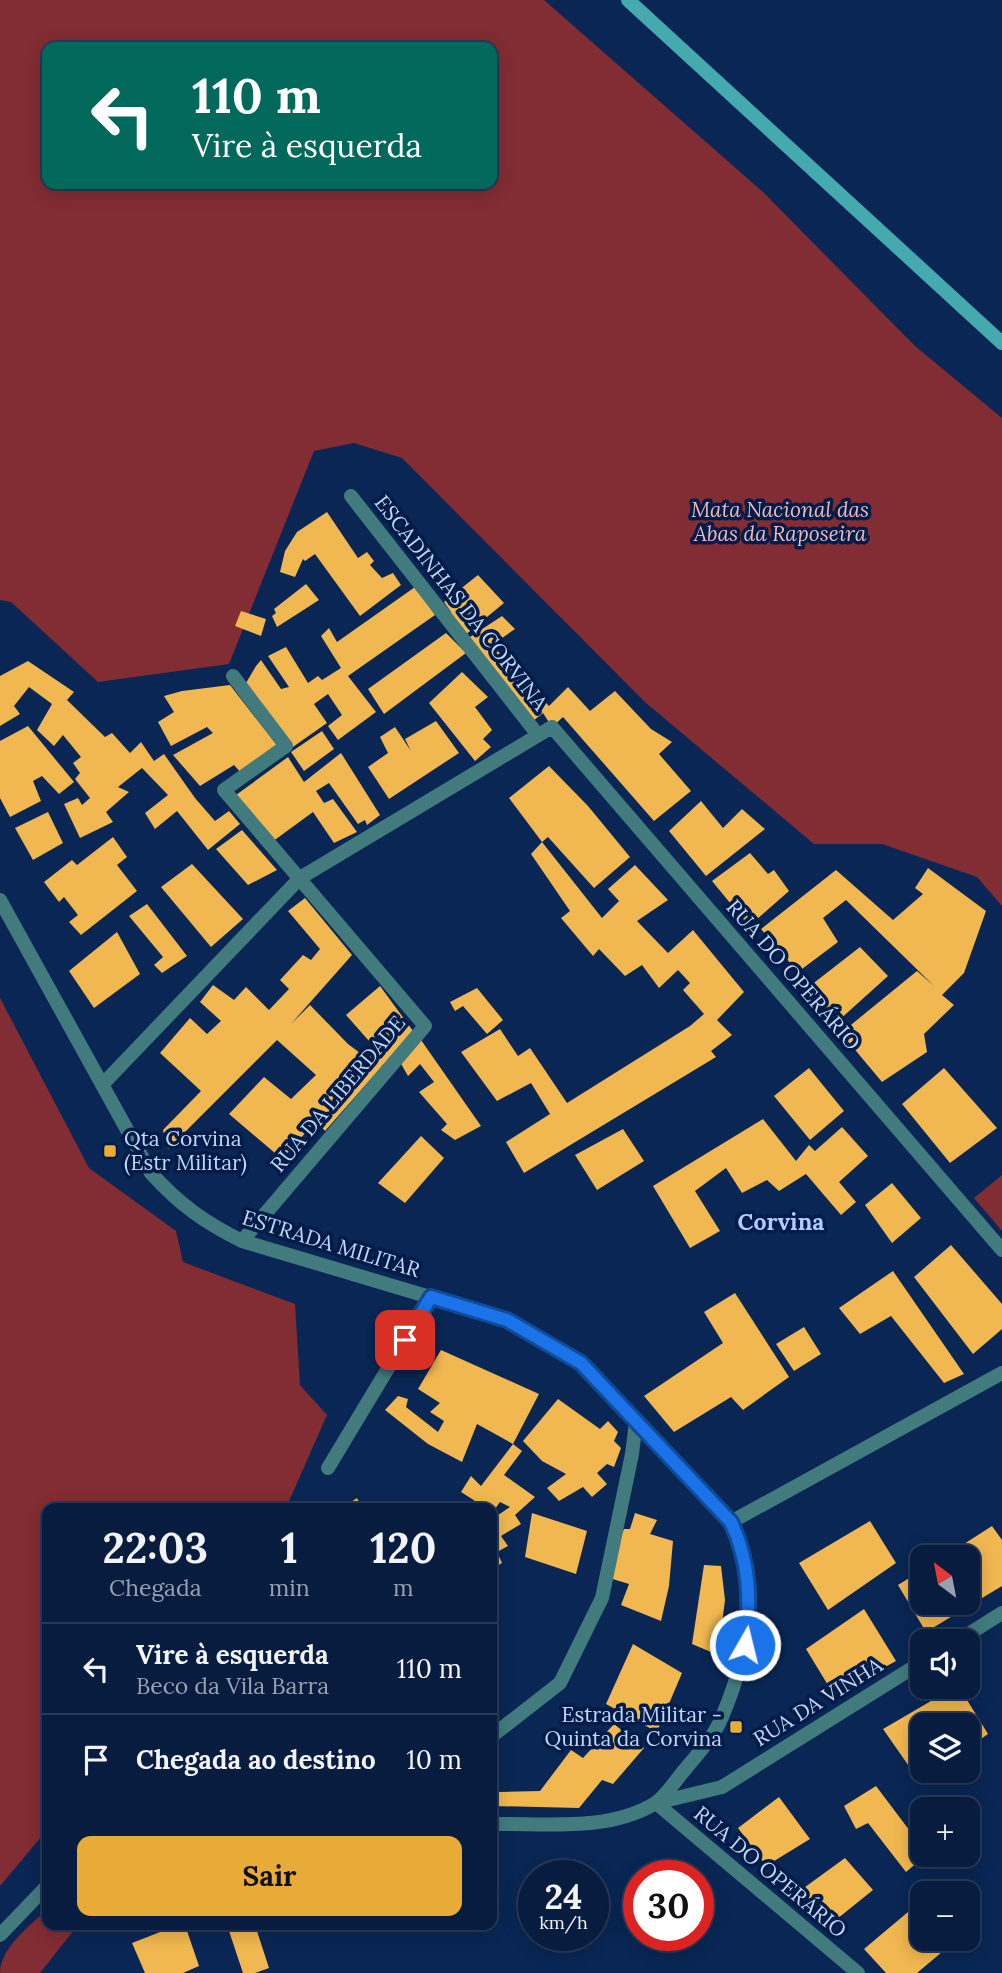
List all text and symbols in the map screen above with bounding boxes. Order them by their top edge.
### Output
text: 110 m [192,64,321,126]
icon: left [77,70,168,161]
text: Vire à esquerda [192,125,422,166]
street label: ESCADINHAS DA CORVINA [369,490,554,717]
park label: Mata Nacional das Abas da Raposeira [691,496,869,547]
street label: RUA DO OPERÁRIO [720,894,866,1056]
street label: RUA DA LIBERDADE [264,1010,411,1178]
place label: Qta Corvina (Estr Militar) [124,1125,247,1176]
marker: Qta Corvina (Estr Militar) [102,1143,118,1159]
street label: ESTRADA MILITAR [239,1204,424,1284]
district label: Corvina [738,1207,824,1236]
pin [375,1310,435,1370]
icon: arrive [386,1321,424,1359]
text: 22:03 [103,1521,208,1575]
text: 1 [281,1521,298,1575]
text: 120 [370,1521,436,1575]
north arrow [910,1545,980,1615]
map controls [910,1545,980,1951]
text: Chegada [109,1573,202,1602]
text: min [269,1573,310,1602]
text: m [393,1573,414,1602]
position arrow [708,1608,782,1682]
button: sound [910,1629,980,1699]
text: Vire à esquerda [136,1638,329,1671]
icon: left [77,1650,115,1688]
street label: RUA DA VINHA [748,1651,888,1752]
text: 110 m [397,1652,462,1685]
text: Beco da Vila Barra [136,1671,329,1700]
place label: Estrada Militar - Quinta da Corvina [545,1701,722,1752]
button: layers [910,1713,980,1783]
marker: Estrada Militar - Quinta da Corvina [728,1719,744,1735]
icon: arrive [77,1741,115,1779]
text: Chegada ao destino [136,1743,376,1776]
text: 10 m [406,1743,462,1776]
button: + [910,1797,980,1867]
street label: RUA DO OPERÁRIO [688,1800,852,1943]
button: Sair [77,1836,462,1916]
speed limit sign: 30 [623,1860,714,1951]
text: 24 [545,1874,582,1919]
button: − [910,1881,980,1951]
text: km/h [539,1911,588,1934]

